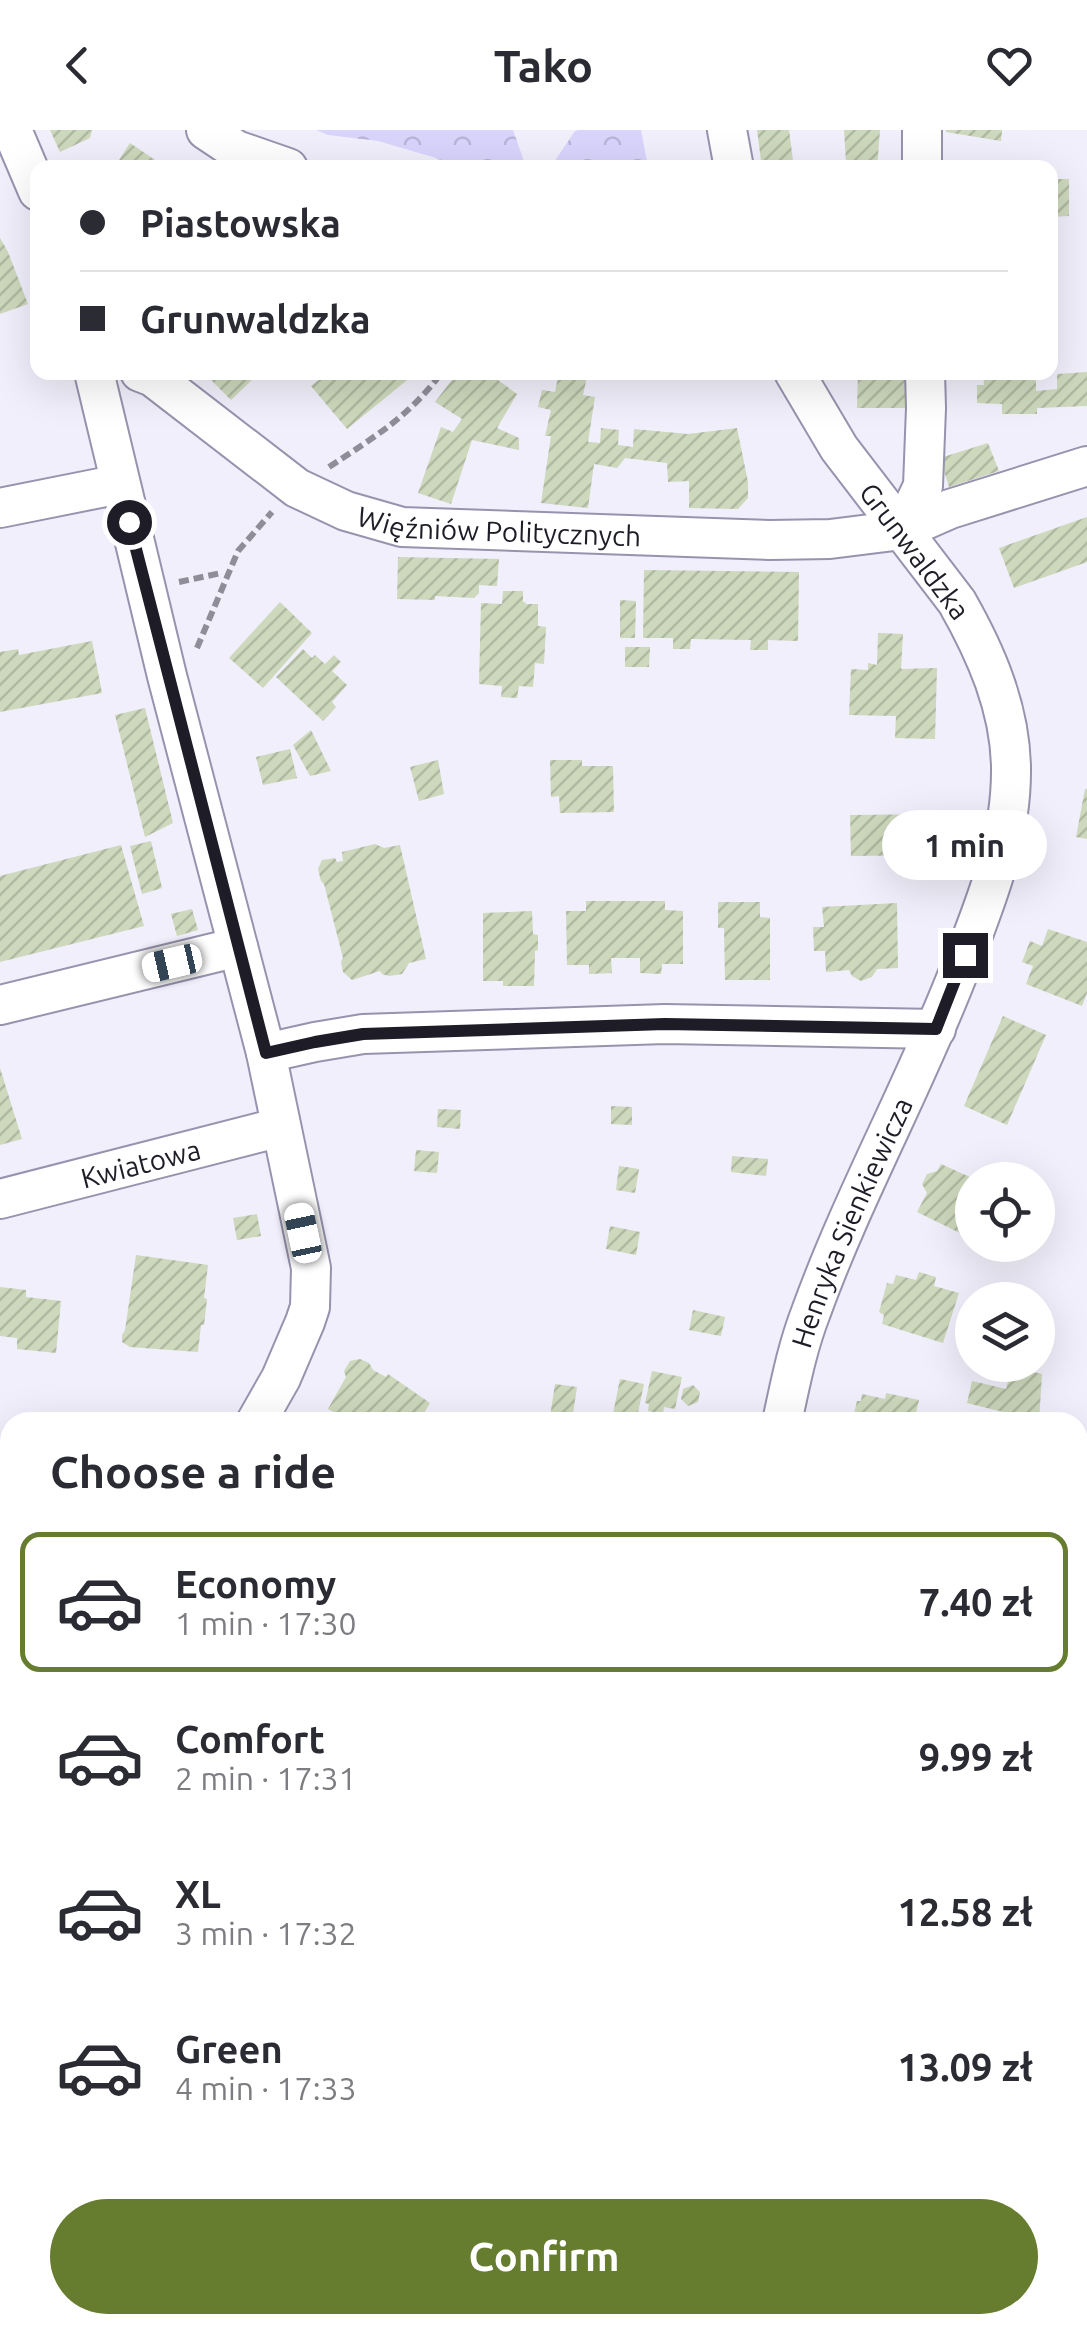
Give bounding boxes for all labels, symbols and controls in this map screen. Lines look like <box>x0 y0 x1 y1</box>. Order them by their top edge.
icon: back <box>50 38 105 93</box>
icon: heart <box>982 38 1037 93</box>
text: Tako <box>494 40 593 91</box>
text: Piastowska <box>140 202 341 244</box>
text: Grunwaldzka <box>140 298 371 340</box>
street label: Grunwaldzka <box>854 477 976 625</box>
route start <box>107 500 152 545</box>
street label: Więźniów Politycznych <box>354 500 642 551</box>
callout: 1 min <box>882 810 1048 880</box>
text: 1 min <box>924 827 1005 863</box>
route end <box>943 933 988 978</box>
car <box>139 942 205 984</box>
street label: Henryka Sienkiewicza <box>785 1092 918 1351</box>
street label: Kwiatowa <box>77 1133 204 1193</box>
map controls <box>955 1162 1055 1382</box>
button: locate <box>955 1162 1055 1262</box>
car <box>282 1201 324 1265</box>
button: layers <box>955 1282 1055 1382</box>
text: Choose a ride <box>50 1446 336 1497</box>
icon: car <box>55 1557 145 1647</box>
text: Economy <box>175 1563 336 1605</box>
text: 7.40 zł <box>919 1581 1033 1623</box>
text: 1 min · 17:30 <box>175 1605 357 1641</box>
icon: car <box>55 1712 145 1802</box>
text: Comfort <box>175 1718 325 1760</box>
text: 9.99 zł <box>919 1736 1033 1778</box>
text: 2 min · 17:31 <box>175 1760 357 1796</box>
icon: car <box>55 1867 145 1957</box>
text: XL <box>175 1873 221 1915</box>
text: 12.58 zł <box>897 1891 1033 1933</box>
text: 3 min · 17:32 <box>175 1915 357 1951</box>
icon: car <box>55 2022 145 2112</box>
text: Green <box>175 2028 283 2070</box>
text: 13.09 zł <box>897 2046 1033 2088</box>
text: 4 min · 17:33 <box>175 2070 357 2106</box>
button: Confirm <box>50 2199 1038 2314</box>

